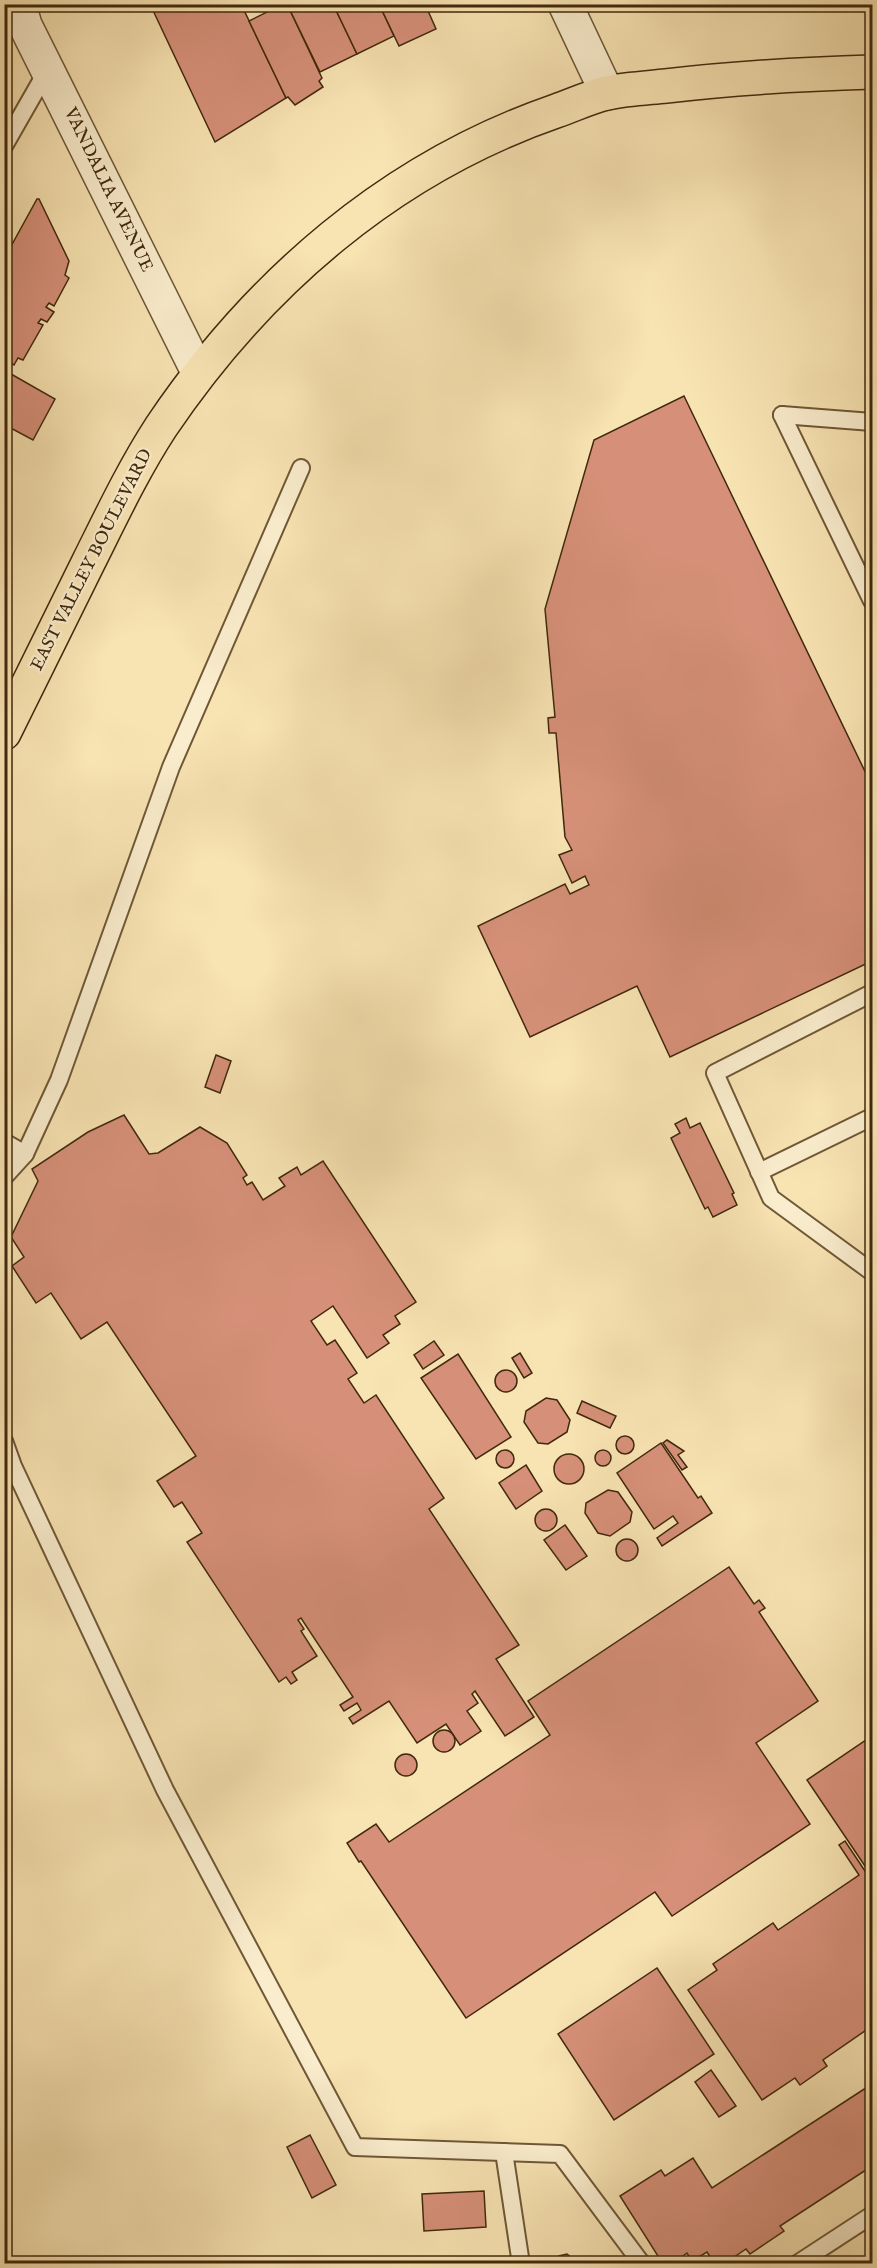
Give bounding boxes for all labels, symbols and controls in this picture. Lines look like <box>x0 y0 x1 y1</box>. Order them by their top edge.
street label: VANDALIA AVENUE <box>58 103 158 276</box>
street label: EAST VALLEY BOULEVARD <box>26 445 158 675</box>

